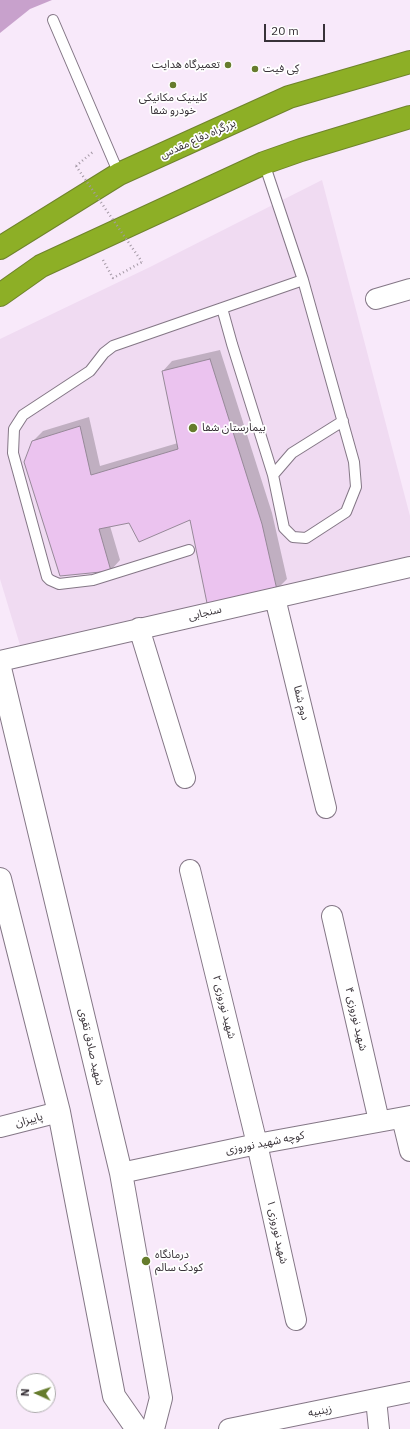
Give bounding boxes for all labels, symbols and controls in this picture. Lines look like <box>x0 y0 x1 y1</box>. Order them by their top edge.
scale bar <box>266 16 327 42</box>
text: 20 m <box>271 23 299 38</box>
place label: تعمیرگاه هدایت <box>152 58 220 72</box>
marker: تعمیرگاه هدایت <box>223 60 233 70</box>
place label: کِی فیت <box>263 62 299 76</box>
marker: کِی فیت <box>250 64 260 74</box>
marker: کلینیک مکانیکی خودرو شفا <box>168 80 178 90</box>
place label: کلینیک مکانیکی خودرو شفا <box>139 91 207 117</box>
street label: بزرگراه دفاع مقدس <box>158 116 238 162</box>
place label: بیمارستان شفا <box>202 421 266 435</box>
marker: بیمارستان شفا <box>187 422 199 434</box>
street label: سنجابی <box>187 603 223 623</box>
street label: دوم شفا <box>290 684 312 722</box>
street label: شهید نوروزی ۲ <box>210 974 238 1040</box>
street label: شهید نوروزی ۴ <box>342 986 370 1052</box>
street label: شهید صادق تقوی <box>76 1007 106 1087</box>
street label: پاییزان <box>14 1110 44 1130</box>
street label: کوچه شهید نوروزی <box>224 1129 306 1157</box>
street label: شهید نوروزی ۱ <box>264 1199 290 1265</box>
place label: درمانگاه کودک سالم <box>155 1248 203 1274</box>
marker: درمانگاه کودک سالم <box>140 1255 152 1267</box>
north arrow <box>16 1373 56 1413</box>
text: N <box>18 1388 32 1397</box>
street label: زینبیه <box>307 1402 333 1420</box>

